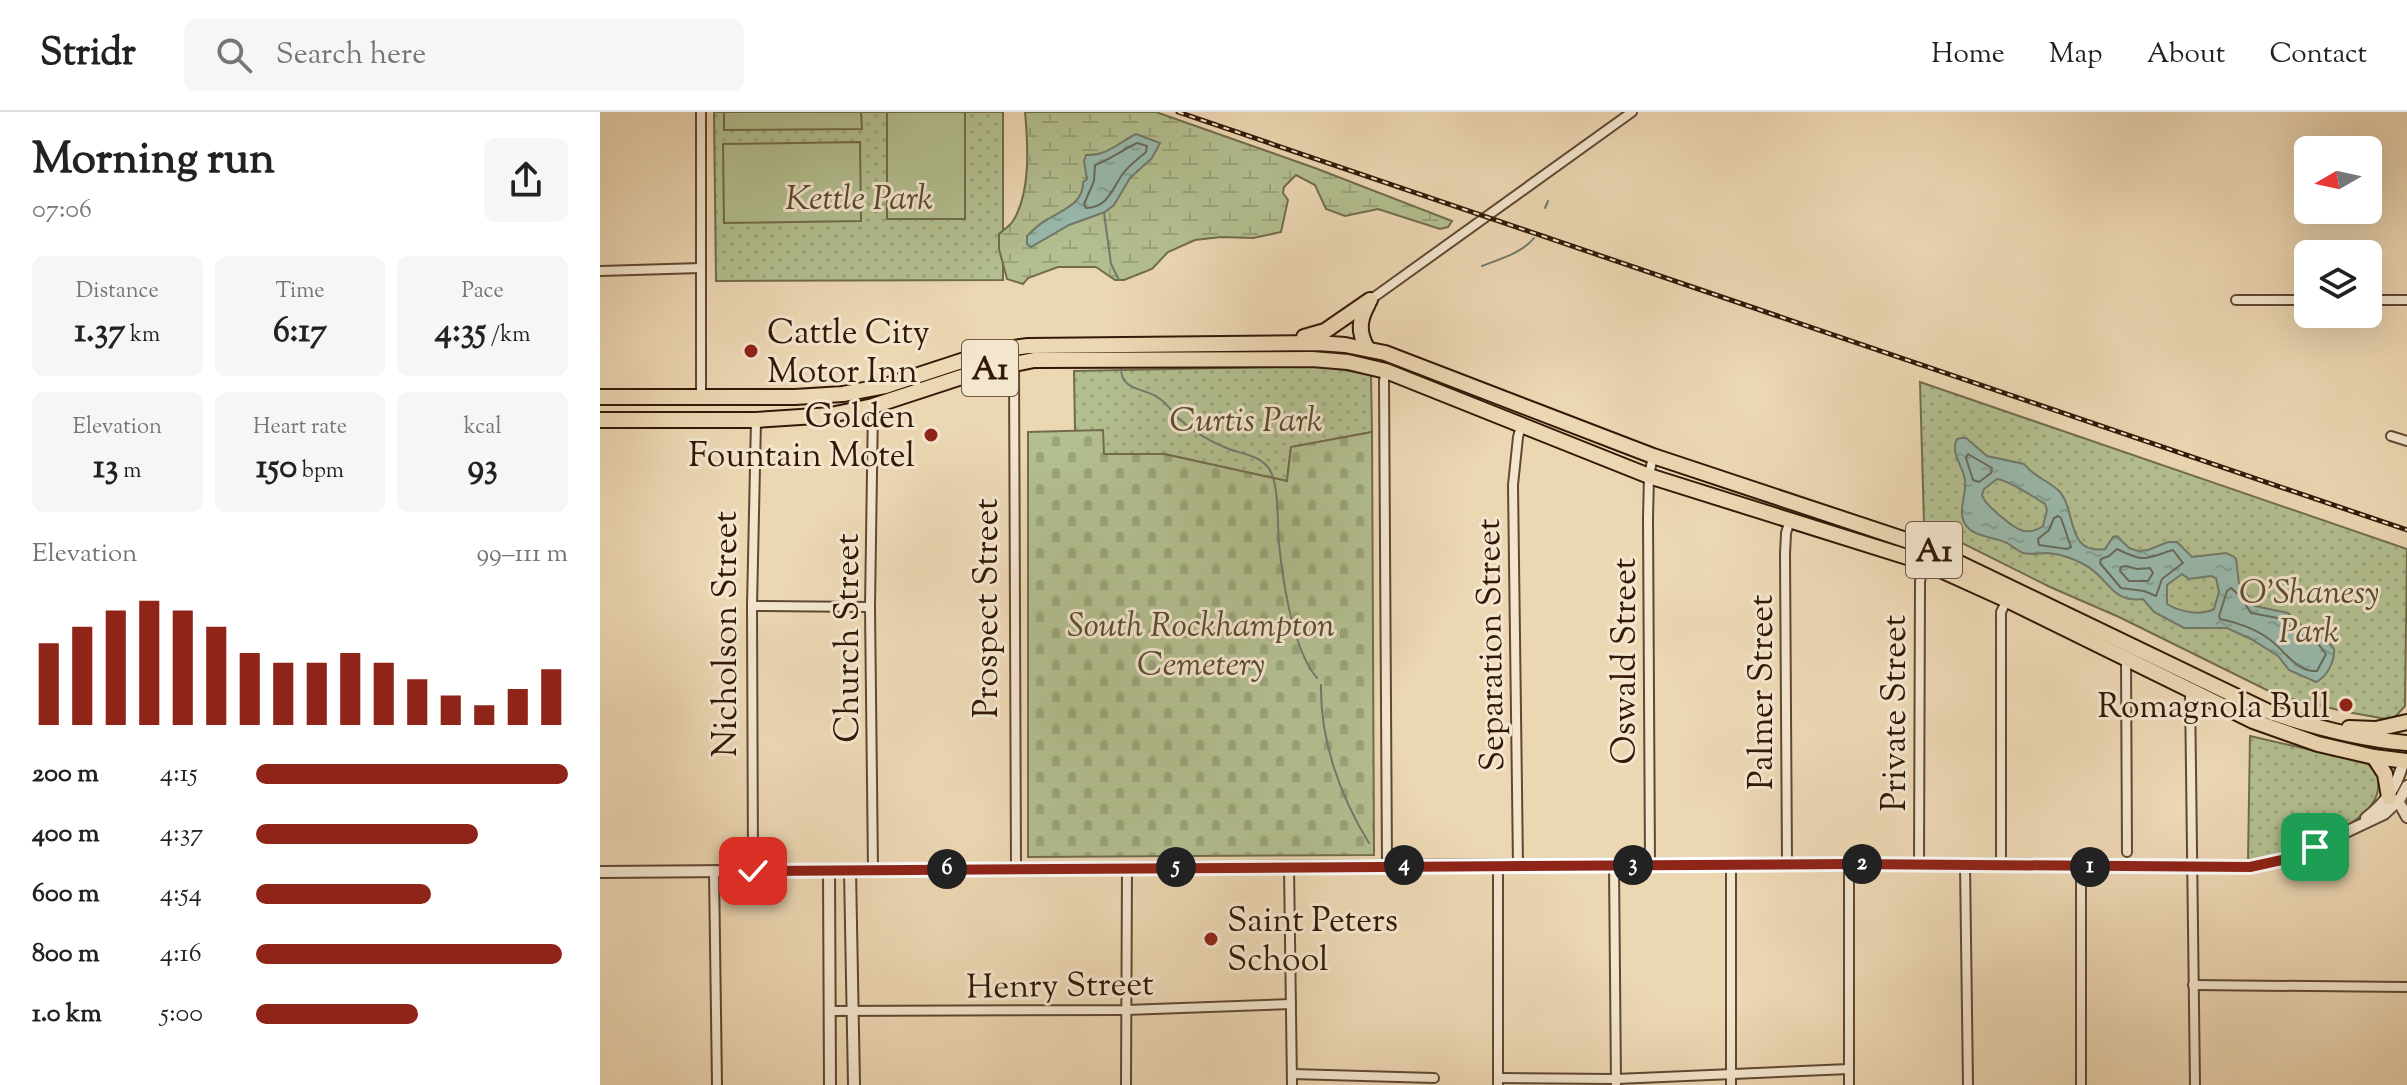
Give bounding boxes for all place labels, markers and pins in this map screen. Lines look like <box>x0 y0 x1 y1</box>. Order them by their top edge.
place label: Cattle City Motor Inn <box>767 310 930 398</box>
marker: Cattle City Motor Inn <box>742 342 760 360</box>
place label: Golden Fountain Motel <box>688 394 915 482</box>
marker: Golden Fountain Motel <box>922 426 940 444</box>
place label: Romagnola Bull <box>2098 684 2330 733</box>
marker: Romagnola Bull <box>2337 696 2355 714</box>
pin <box>2281 813 2349 881</box>
pin <box>719 837 787 905</box>
pin: 2 <box>1842 844 1882 884</box>
pin: 4 <box>1384 845 1424 885</box>
pin: 3 <box>1613 845 1653 885</box>
pin: 5 <box>1156 847 1196 887</box>
pin: 1 <box>2070 847 2110 887</box>
pin: 6 <box>927 849 967 889</box>
place label: Saint Peters School <box>1227 898 1398 986</box>
marker: Saint Peters School <box>1202 930 1220 948</box>

